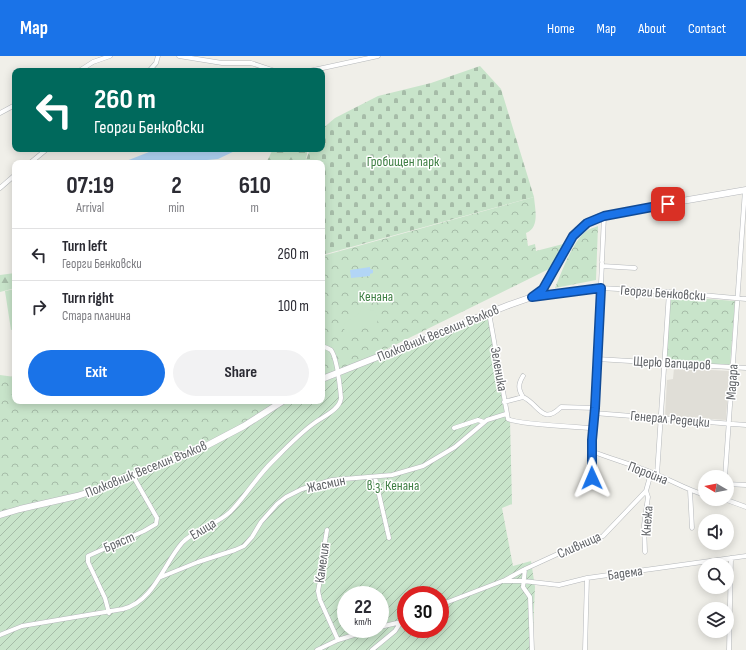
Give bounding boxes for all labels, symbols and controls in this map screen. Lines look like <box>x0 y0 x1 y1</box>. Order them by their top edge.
text: Map <box>20 17 48 40</box>
text: Home <box>547 20 575 37</box>
text: Map <box>597 20 616 37</box>
text: About <box>638 20 666 37</box>
text: Contact <box>688 20 726 37</box>
text: 260 m <box>94 83 156 116</box>
icon: left <box>28 84 80 136</box>
text: Георги Бенковски <box>94 117 204 138</box>
park label: Гробищен парк <box>367 153 440 170</box>
text: 07:19 <box>66 171 114 200</box>
text: 2 <box>171 171 182 200</box>
text: 610 <box>239 171 271 200</box>
pin <box>651 187 685 221</box>
icon: arrive <box>657 193 679 215</box>
text: Arrival <box>76 200 104 216</box>
text: min <box>168 200 185 216</box>
text: m <box>251 200 259 216</box>
text: Turn left <box>62 237 107 256</box>
icon: left <box>28 244 50 266</box>
text: 260 m <box>278 245 309 264</box>
text: Георги Бенковски <box>62 256 142 272</box>
street label: Георги Бенковски <box>620 282 707 304</box>
park label: Кенана <box>359 288 393 305</box>
text: Turn right <box>62 289 114 308</box>
icon: right <box>28 296 50 318</box>
text: 100 m <box>278 297 309 316</box>
street label: Полковник Веселин Вълков <box>375 301 501 365</box>
text: Стара планина <box>62 308 131 324</box>
street label: Зеленика <box>487 346 511 392</box>
button: Exit <box>28 350 165 396</box>
button: Share <box>173 350 309 396</box>
street label: Щерю Вапцаров <box>633 352 711 374</box>
street label: Мадара <box>722 363 742 401</box>
street label: Генерал Редецки <box>630 407 711 431</box>
street label: Полковник Веселин Вълков <box>83 437 209 501</box>
position arrow <box>571 457 613 499</box>
street label: Поройна <box>626 458 670 488</box>
north arrow <box>698 470 734 506</box>
map controls <box>698 470 734 638</box>
street label: Жасмин <box>305 472 347 496</box>
park label: в.з. Кенана <box>367 477 419 494</box>
street label: Кнежа <box>637 505 657 537</box>
button: sound <box>698 514 734 550</box>
street label: Елица <box>187 515 219 543</box>
street label: Бряст <box>101 528 137 556</box>
street label: Сливница <box>554 528 604 562</box>
street label: Камелия <box>311 542 333 584</box>
button: search <box>698 558 734 594</box>
street label: Бадема <box>606 562 644 584</box>
speed limit sign: 30 <box>397 586 449 638</box>
text: 22 <box>354 595 372 619</box>
button: layers <box>698 602 734 638</box>
text: km/h <box>354 616 372 628</box>

